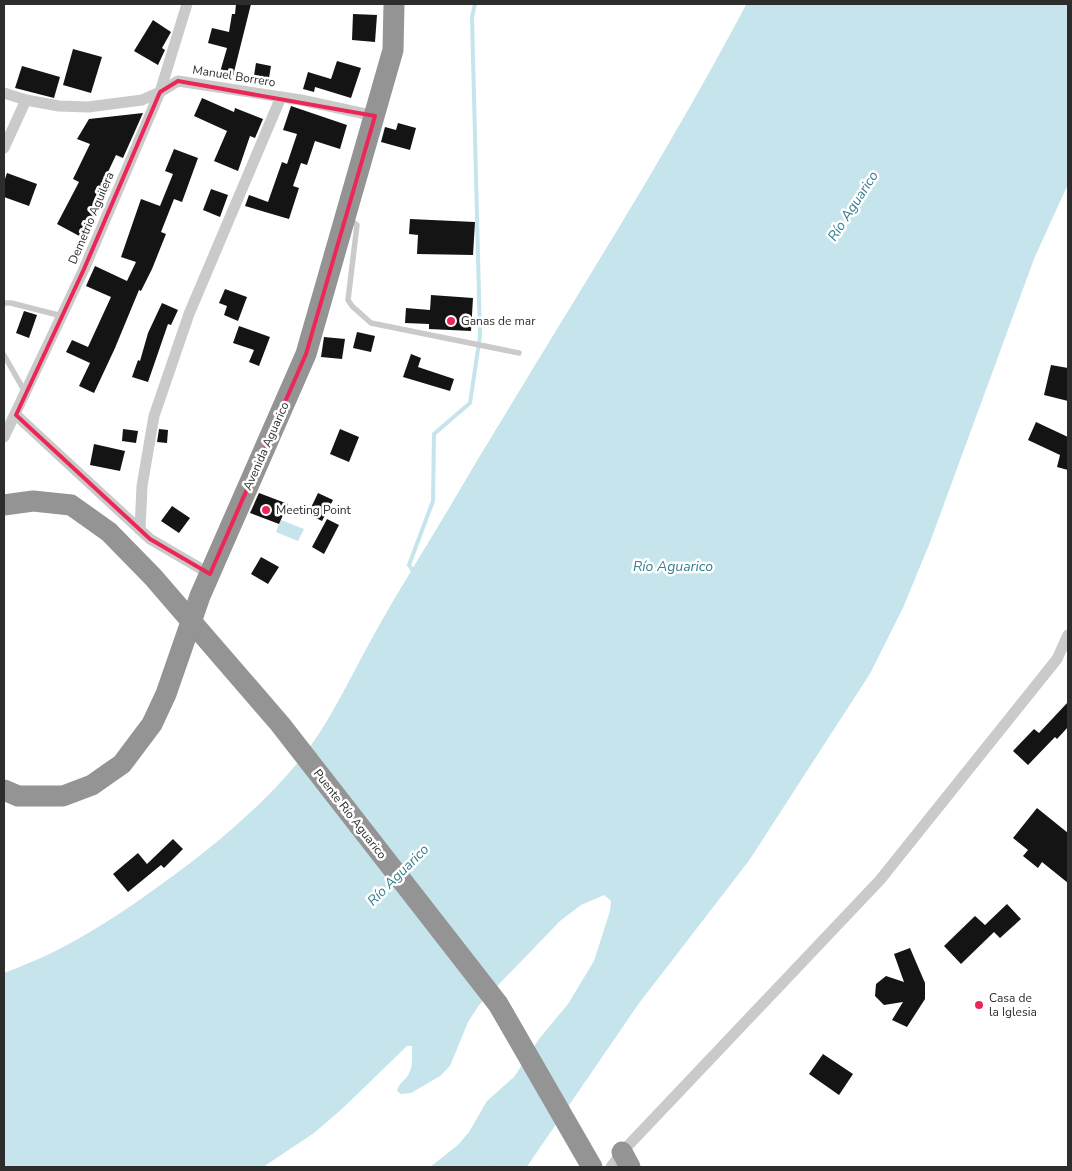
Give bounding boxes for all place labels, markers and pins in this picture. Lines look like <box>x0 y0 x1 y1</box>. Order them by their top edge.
place label: Ganas de mar <box>461 313 536 329</box>
marker: Ganas de mar <box>445 315 457 327</box>
place label: Meeting Point <box>276 502 352 518</box>
marker: Meeting Point <box>260 504 272 516</box>
place label: Casa de la Iglesia <box>989 990 1037 1020</box>
marker: Casa de la Iglesia <box>973 999 985 1011</box>

